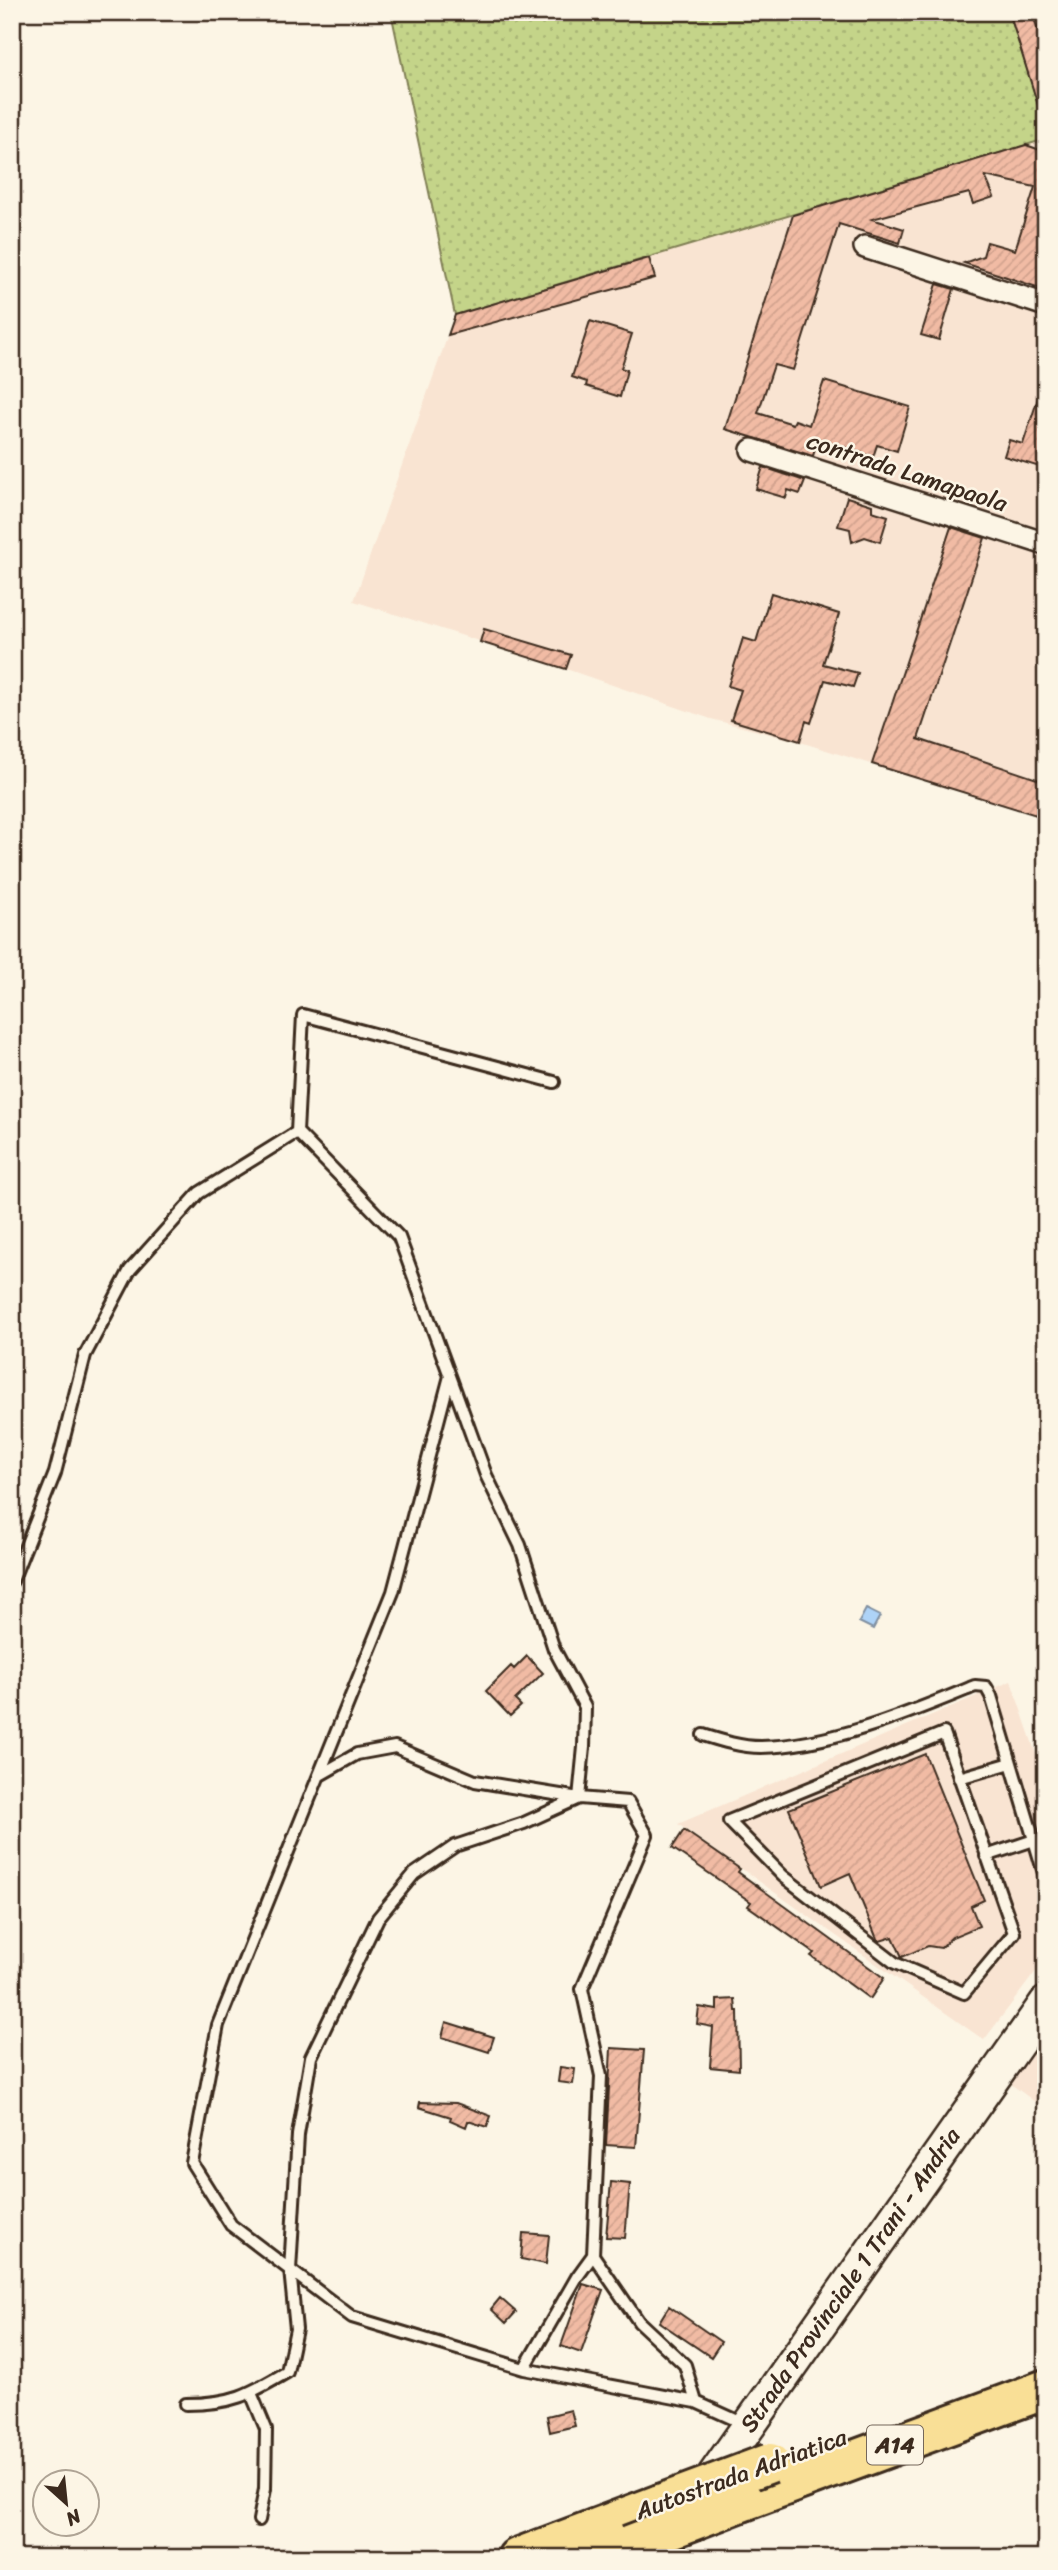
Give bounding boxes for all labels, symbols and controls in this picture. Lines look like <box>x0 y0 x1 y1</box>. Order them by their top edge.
street label: contrada Lamapaola <box>801 420 1014 525</box>
street label: Strada Provinciale 1 Trani - Andria <box>728 2118 972 2442</box>
street label: Autostrada Adriatica <box>628 2416 854 2532</box>
road number: A14 <box>867 2426 923 2464</box>
north arrow <box>32 2468 102 2538</box>
text: N <box>59 2500 88 2536</box>

